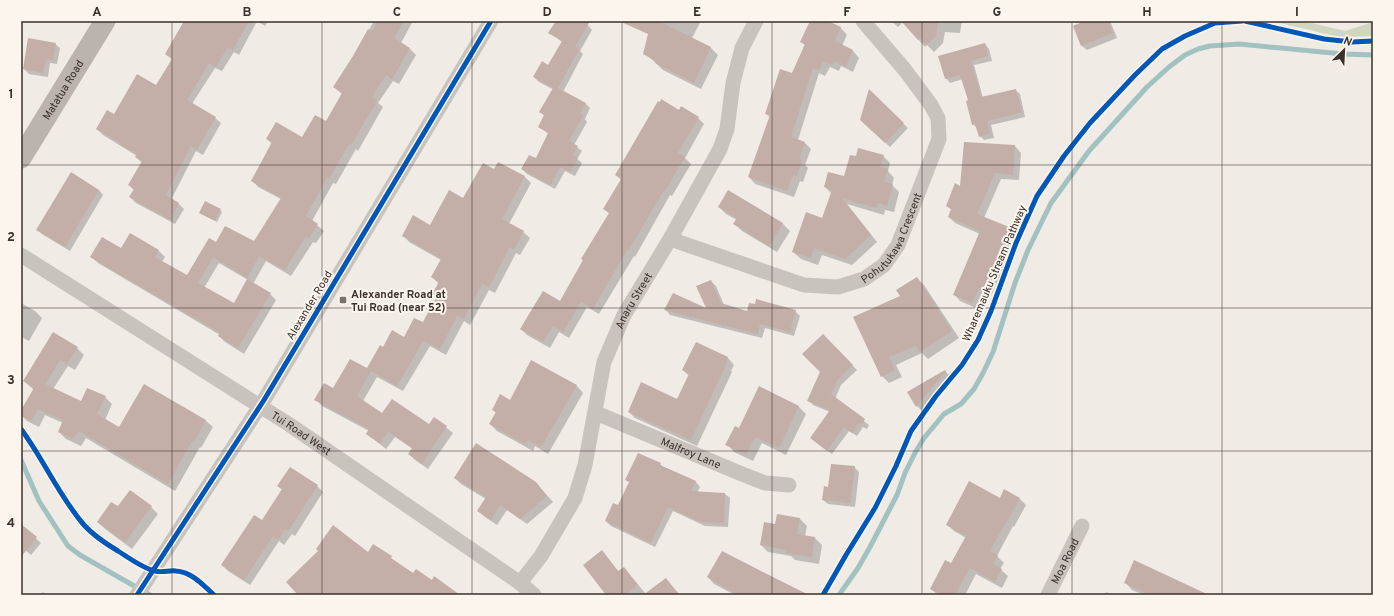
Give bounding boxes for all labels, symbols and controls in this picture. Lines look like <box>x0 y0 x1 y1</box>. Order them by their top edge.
text: A <box>92 5 102 21</box>
text: B <box>243 5 252 21</box>
text: C <box>393 5 401 21</box>
text: D <box>542 5 552 21</box>
text: E <box>693 5 701 21</box>
text: F <box>843 5 851 21</box>
text: G <box>993 5 1002 21</box>
text: H <box>1142 5 1152 21</box>
text: I <box>1295 5 1299 21</box>
north arrow <box>1324 30 1364 70</box>
text: N <box>1341 34 1354 50</box>
street label: Matatua Road <box>40 58 87 123</box>
text: 1 <box>8 87 14 103</box>
street label: Pohutukawa Crescent <box>859 191 926 287</box>
street label: Wharemauku Stream Pathway <box>960 203 1030 344</box>
text: 2 <box>7 230 15 246</box>
street label: Alexander Road <box>284 268 336 343</box>
street label: Anaru Street <box>613 270 656 331</box>
place label: Alexander Road at Tui Road (near 52) <box>351 288 446 315</box>
marker: Alexander Road at Tui Road (near 52) <box>338 295 348 305</box>
text: 3 <box>7 373 15 389</box>
street label: Tui Road West <box>268 409 333 459</box>
street label: Malfroy Lane <box>659 435 723 472</box>
text: 4 <box>7 516 15 532</box>
street label: Moa Road <box>1049 536 1083 586</box>

